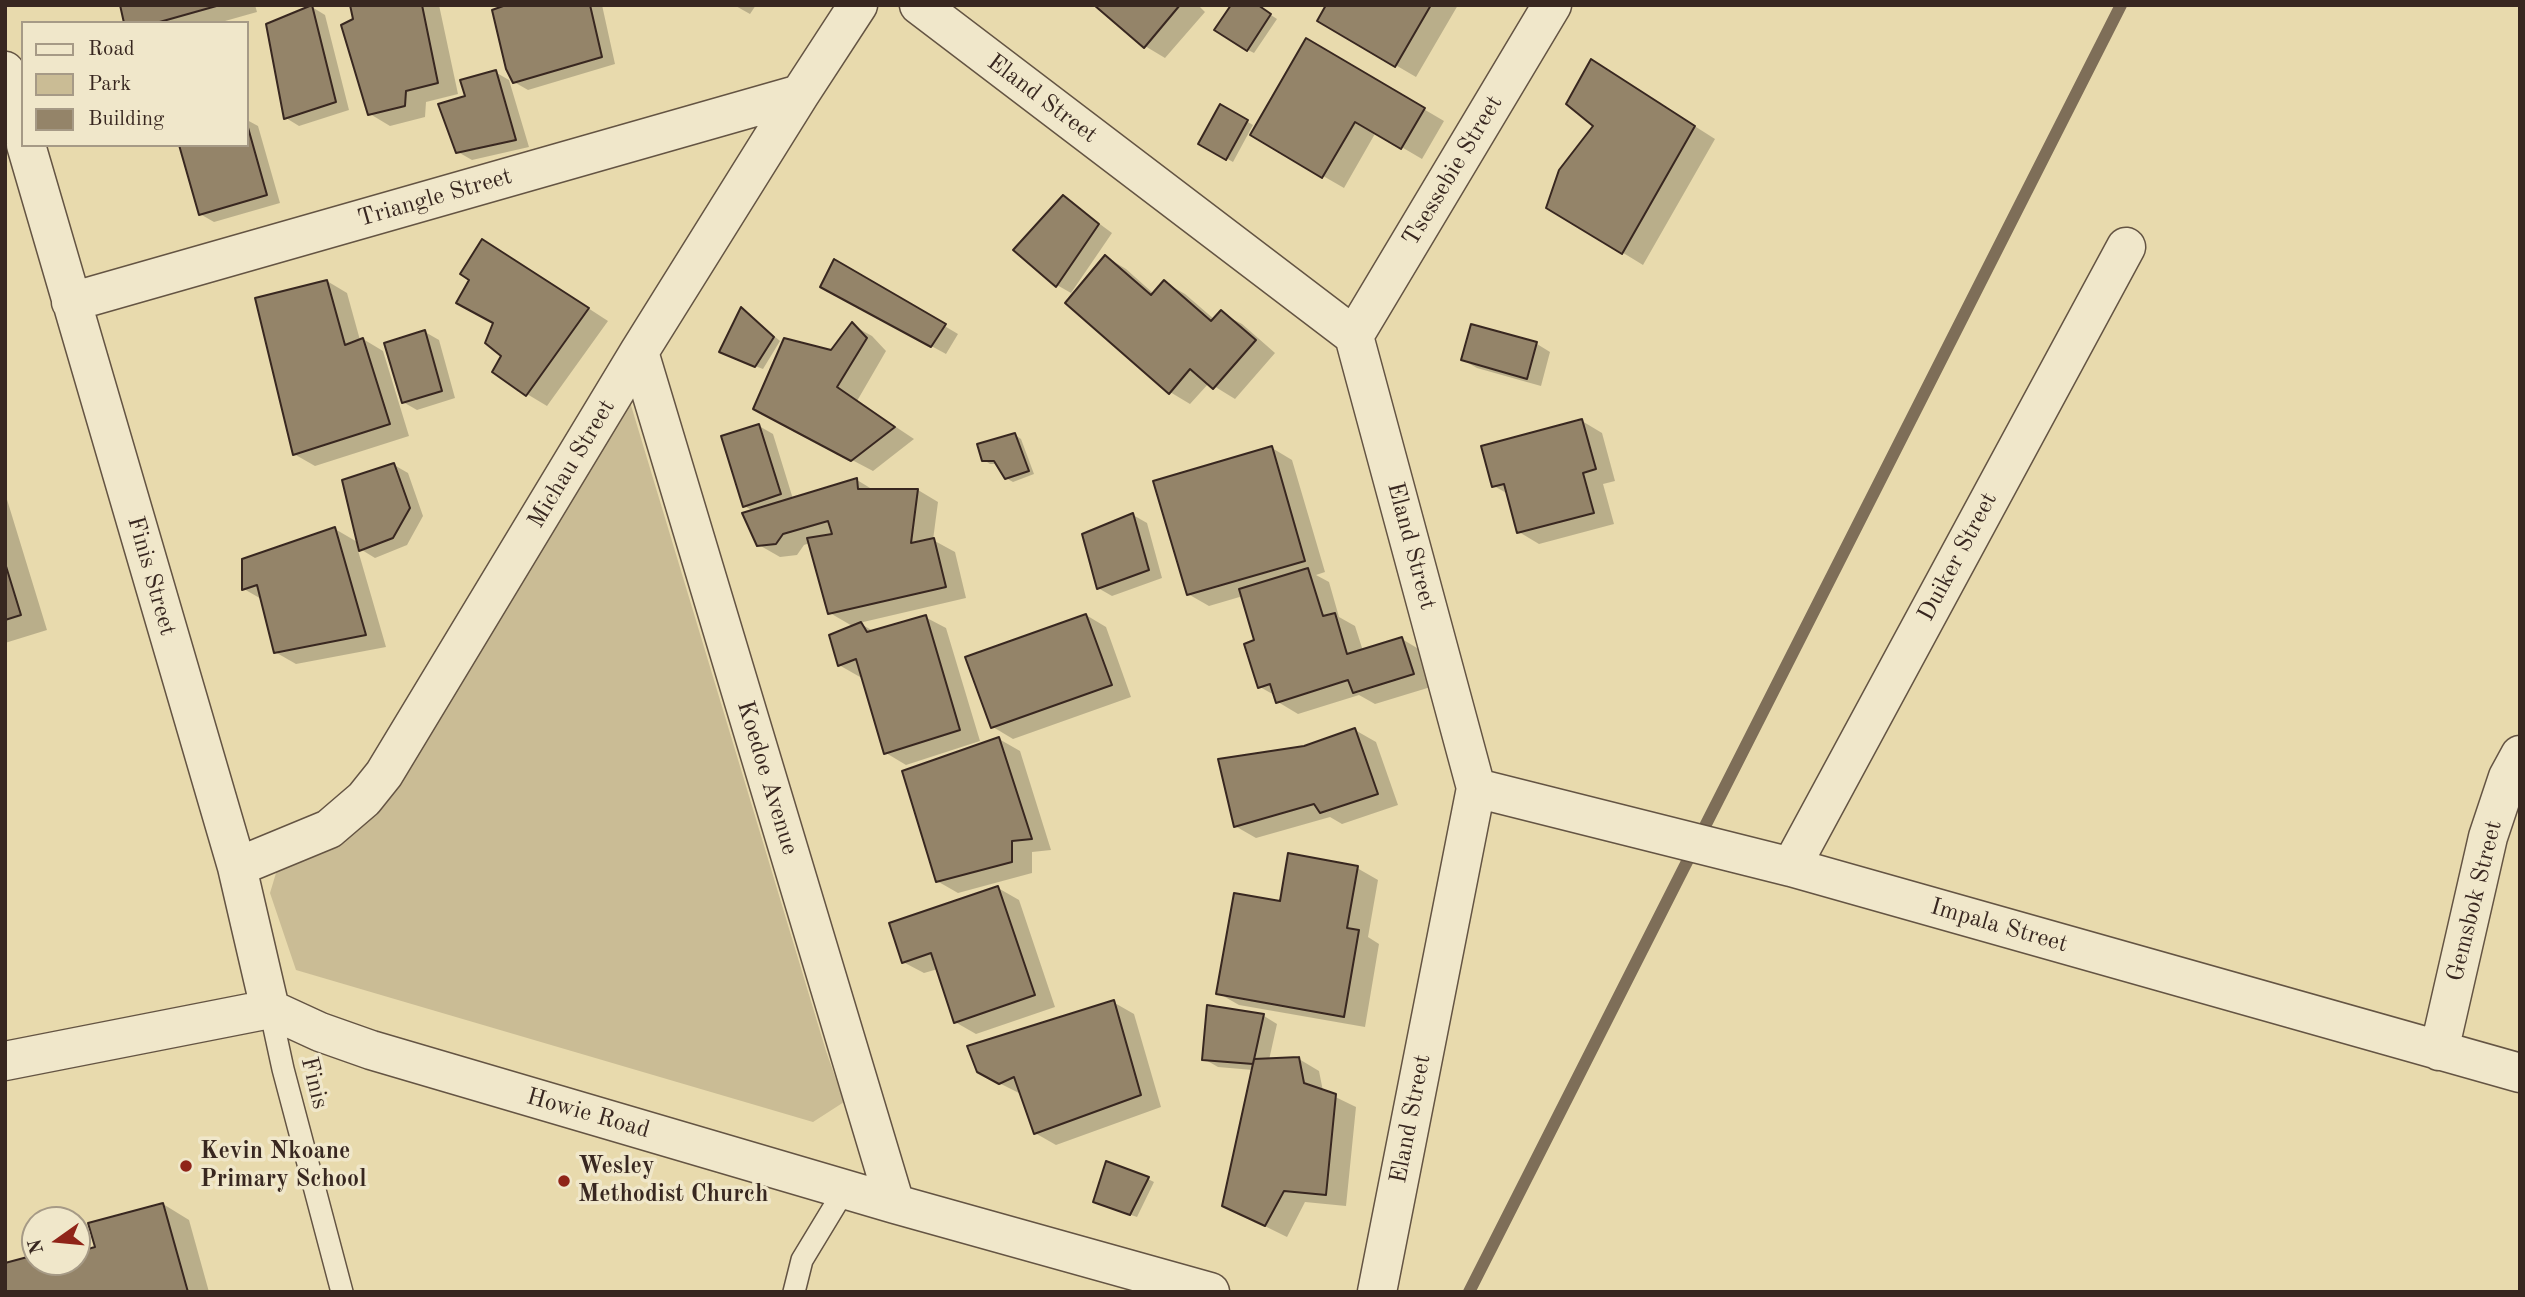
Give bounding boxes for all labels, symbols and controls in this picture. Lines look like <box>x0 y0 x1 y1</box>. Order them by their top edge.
legend <box>21 21 248 147</box>
text: Road <box>88 39 135 60</box>
street label: Eland Street <box>981 48 1103 150</box>
text: Park <box>88 74 131 95</box>
street label: Tsessebie Street <box>1397 90 1509 252</box>
text: Building <box>88 109 164 130</box>
street label: Triangle Street <box>355 162 515 234</box>
street label: Michau Street <box>522 394 622 534</box>
street label: Eland Street <box>1380 479 1442 613</box>
street label: Duiker Street <box>1912 488 2004 626</box>
street label: Finis Street <box>120 513 182 639</box>
street label: Koedoe Avenue <box>730 698 804 858</box>
street label: Gemsbok Street <box>2441 818 2509 984</box>
street label: Impala Street <box>1927 893 2071 959</box>
street label: Eland Street <box>1384 1052 1438 1186</box>
street label: Finis <box>294 1054 334 1112</box>
street label: Howie Road <box>523 1083 653 1145</box>
place label: Kevin Nkoane Primary School <box>200 1138 367 1194</box>
place label: Wesley Methodist Church <box>578 1153 768 1209</box>
marker: Kevin Nkoane Primary School <box>178 1158 194 1174</box>
marker: Wesley Methodist Church <box>556 1173 572 1189</box>
north arrow <box>21 1206 91 1276</box>
text: N <box>26 1237 48 1256</box>

